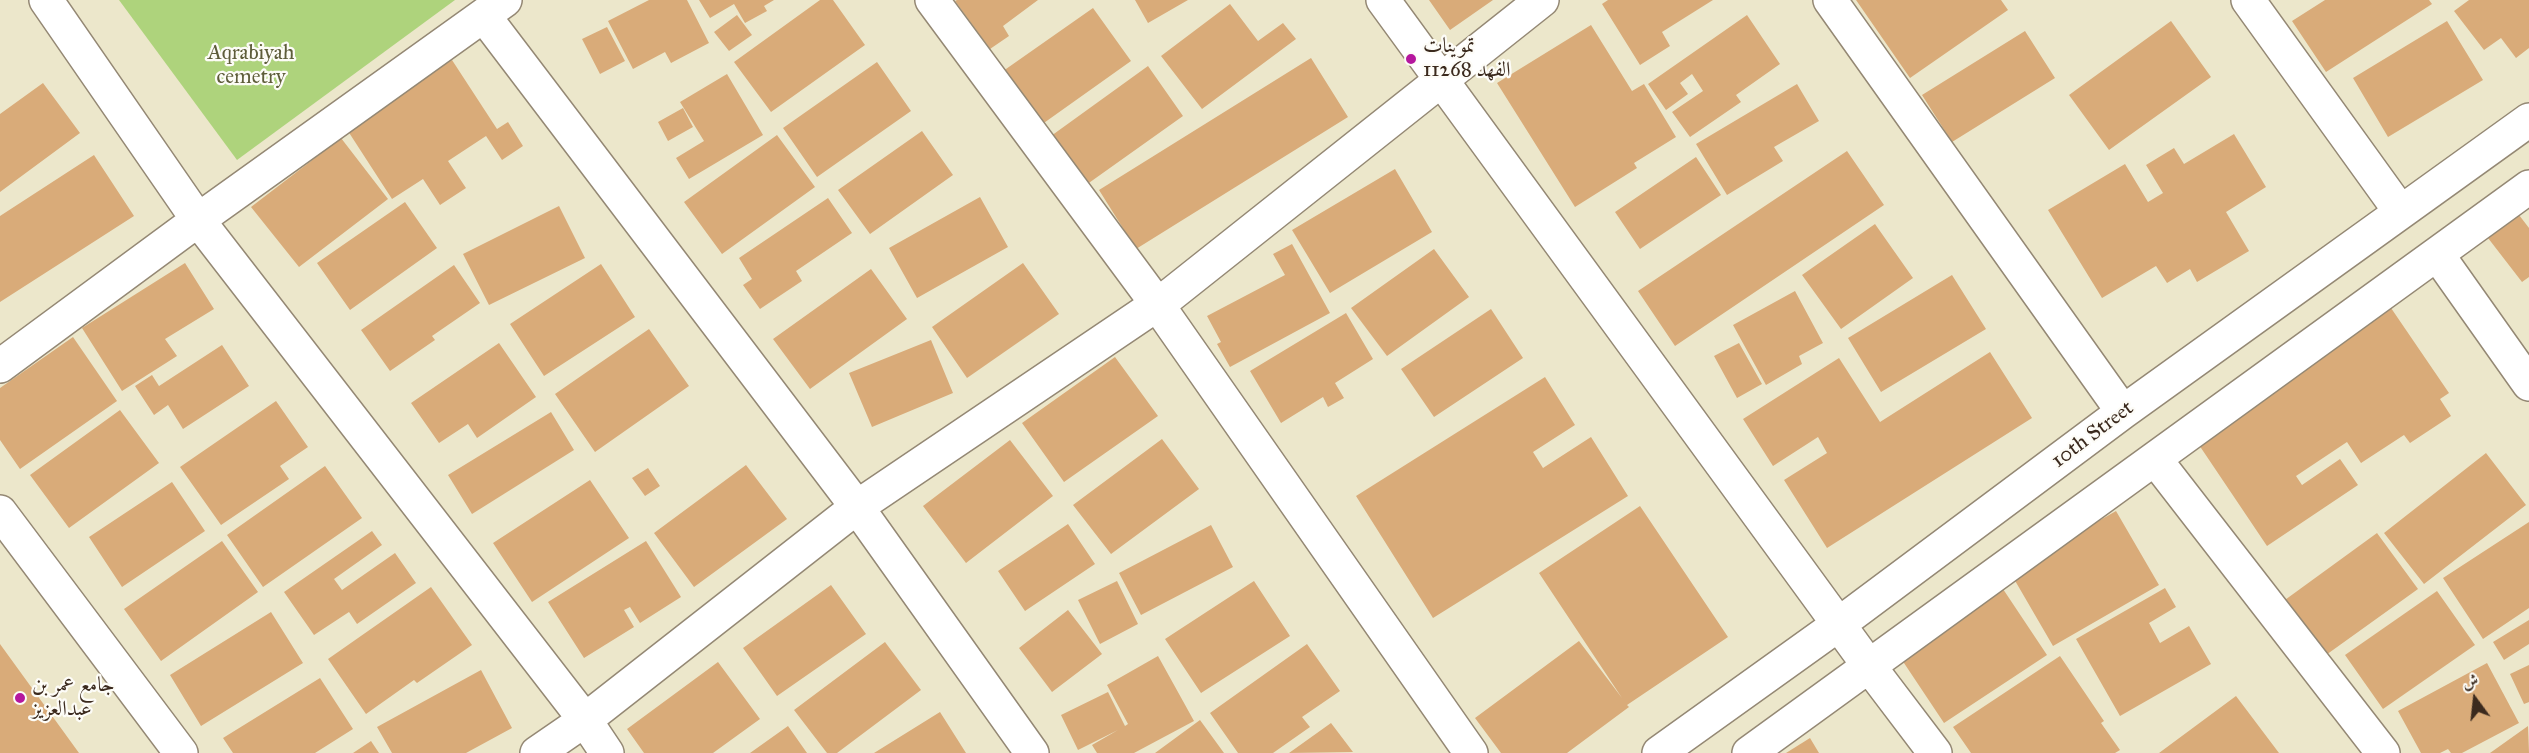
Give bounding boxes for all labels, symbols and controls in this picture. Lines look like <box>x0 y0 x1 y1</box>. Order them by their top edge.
place label: تموينات الفهد 11268 <box>1423 34 1511 84</box>
park label: Aqrabiyah cemetry <box>208 41 294 91</box>
marker: تموينات الفهد 11268 <box>1404 52 1418 66</box>
street label: 10th Street <box>2047 396 2139 474</box>
north arrow <box>2445 669 2505 729</box>
text: ش <box>2460 670 2480 692</box>
place label: جامع عمر بن عبدالعزيز <box>32 673 115 723</box>
marker: جامع عمر بن عبدالعزيز <box>13 691 27 705</box>

